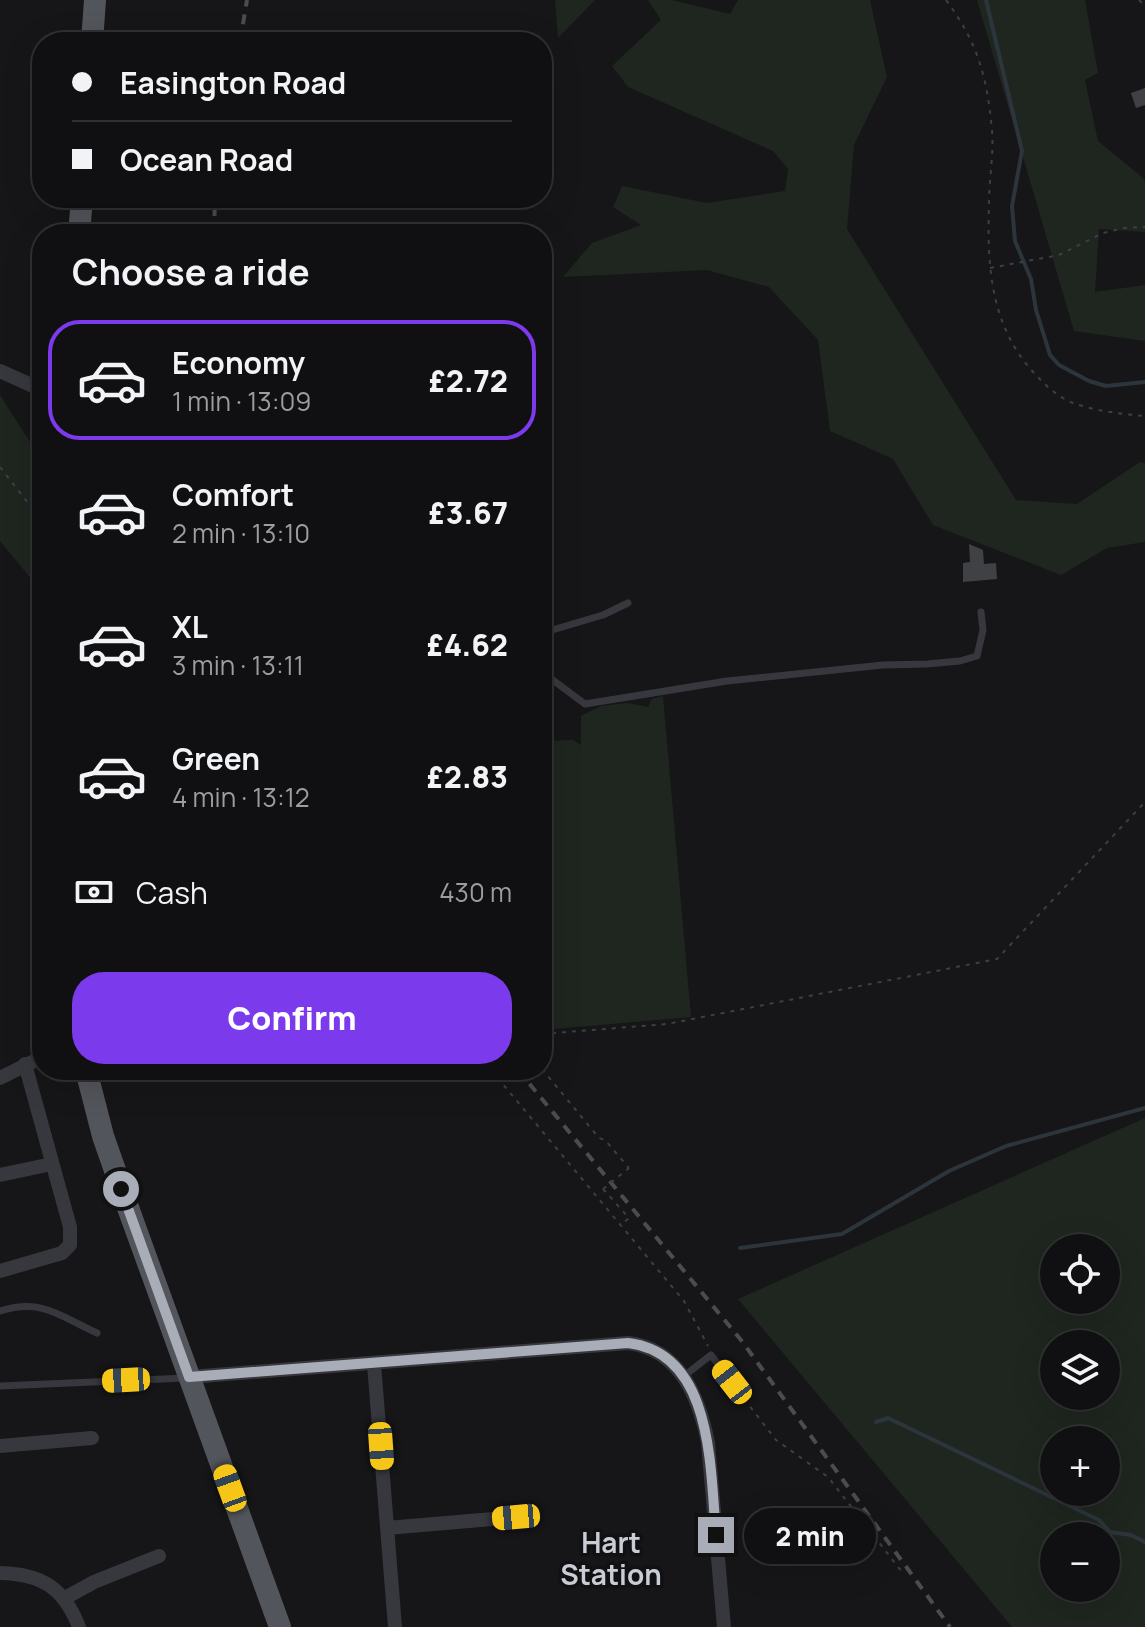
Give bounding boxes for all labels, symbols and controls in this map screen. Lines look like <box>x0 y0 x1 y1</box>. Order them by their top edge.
text: Easington Road <box>120 62 346 103</box>
text: Ocean Road <box>120 139 293 180</box>
text: Choose a ride <box>72 247 310 296</box>
text: Economy <box>172 342 305 383</box>
icon: car <box>76 344 148 416</box>
text: £2.72 <box>429 360 508 401</box>
text: 1 min · 13:09 <box>172 383 311 419</box>
text: Comfort <box>172 474 294 515</box>
icon: car <box>76 476 148 548</box>
text: £3.67 <box>429 492 508 533</box>
text: 2 min · 13:10 <box>172 515 310 551</box>
text: XL <box>172 606 208 647</box>
icon: car <box>76 608 148 680</box>
text: £4.62 <box>427 624 508 665</box>
text: 3 min · 13:11 <box>172 647 304 683</box>
text: Green <box>172 738 260 779</box>
icon: car <box>76 740 148 812</box>
text: £2.83 <box>427 756 508 797</box>
text: 4 min · 13:12 <box>172 779 310 815</box>
icon: cash <box>72 870 116 914</box>
text: Cash <box>136 872 208 913</box>
text: 430 m <box>439 874 512 910</box>
button: Confirm <box>72 972 512 1064</box>
route start <box>103 1171 139 1207</box>
map controls <box>1040 1234 1120 1602</box>
button: locate <box>1040 1234 1120 1314</box>
button: layers <box>1040 1330 1120 1410</box>
car <box>708 1356 756 1408</box>
car <box>101 1367 151 1393</box>
car <box>367 1421 395 1471</box>
button: + <box>1040 1426 1120 1506</box>
car <box>211 1461 249 1515</box>
car <box>491 1503 541 1531</box>
callout: 2 min <box>744 1507 876 1563</box>
route end <box>698 1517 734 1553</box>
text: 2 min <box>776 1518 844 1554</box>
button: − <box>1040 1522 1120 1602</box>
district label: Hart Station <box>560 1523 662 1593</box>

